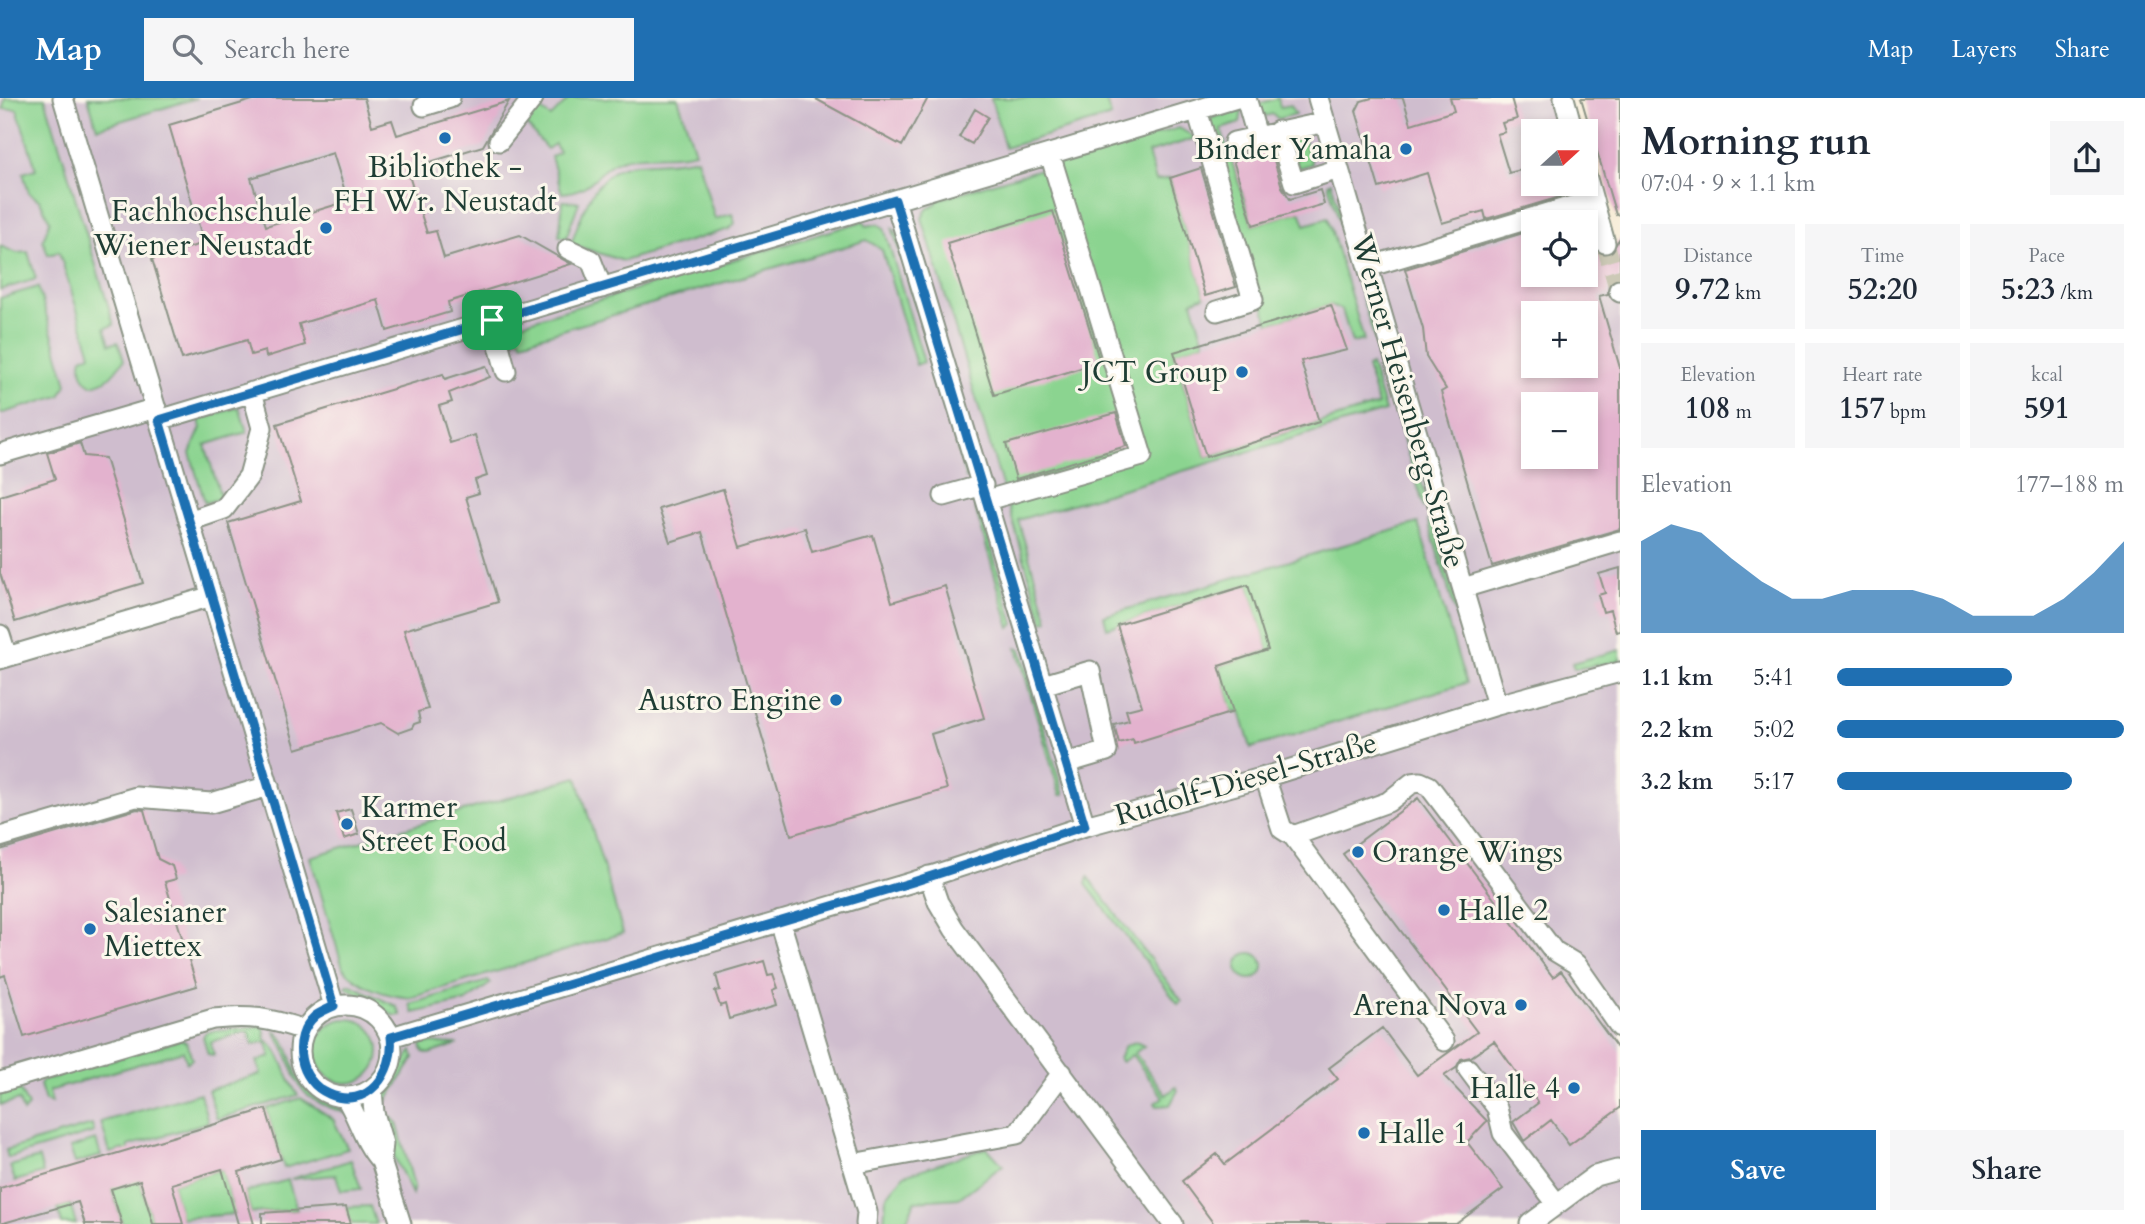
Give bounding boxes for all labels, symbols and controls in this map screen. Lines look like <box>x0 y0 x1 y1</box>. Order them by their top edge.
search box <box>144 18 634 81</box>
text: Map <box>35 27 102 72</box>
icon: search <box>168 30 206 68</box>
text: Search here <box>224 32 350 67</box>
text: Map <box>1868 33 1914 66</box>
text: Layers <box>1952 33 2017 66</box>
text: Share <box>2055 33 2110 66</box>
text: Morning run <box>1641 116 1871 168</box>
north arrow <box>1521 119 1598 196</box>
map controls <box>1521 119 1598 469</box>
button: share <box>2050 121 2124 195</box>
place label: Binder Yamaha <box>1194 129 1392 170</box>
marker: Bibliothek - FH Wr. Neustadt <box>437 130 453 146</box>
marker: Binder Yamaha <box>1398 141 1414 157</box>
place label: Bibliothek - FH Wr. Neustadt <box>333 147 557 222</box>
text: 07:04 · 9 × 1.1 km <box>1641 168 1815 199</box>
place label: Fachhochschule Wiener Neustadt <box>93 191 313 266</box>
button: locate <box>1521 210 1598 287</box>
marker: Fachhochschule Wiener Neustadt <box>318 220 334 236</box>
street label: Werner Heisenberg-Straße <box>1340 228 1475 573</box>
text: Distance <box>1683 243 1753 269</box>
text: Time <box>1861 243 1904 269</box>
text: Pace <box>2028 243 2065 269</box>
text: 9.72 <box>1675 269 1730 310</box>
text: 52:20 <box>1847 269 1918 310</box>
text: 5:23 <box>2001 269 2055 310</box>
text: km <box>1730 280 1761 306</box>
text: /km <box>2055 280 2093 306</box>
pin <box>462 290 522 350</box>
icon: arrive <box>473 301 511 339</box>
button: + <box>1521 301 1598 378</box>
place label: JCT Group <box>1078 352 1228 393</box>
text: Elevation <box>1680 362 1756 388</box>
text: Heart rate <box>1842 362 1923 388</box>
text: kcal <box>2031 362 2063 388</box>
marker: JCT Group <box>1234 364 1250 380</box>
text: 108 <box>1685 388 1731 429</box>
text: 157 <box>1839 388 1885 429</box>
text: 591 <box>2024 388 2070 429</box>
button: − <box>1521 392 1598 469</box>
text: m <box>1731 399 1752 425</box>
text: bpm <box>1885 399 1926 425</box>
text: Elevation <box>1641 469 1732 500</box>
text: 177–188 m <box>2015 469 2124 500</box>
text: 1.1 km <box>1641 662 1713 693</box>
text: 5:41 <box>1753 662 1794 693</box>
place label: Austro Engine <box>638 680 822 721</box>
marker: Austro Engine <box>828 692 844 708</box>
text: 2.2 km <box>1641 714 1713 745</box>
text: 5:02 <box>1753 714 1794 745</box>
street label: Rudolf-Diesel-Straße <box>1110 722 1382 836</box>
text: 3.2 km <box>1641 766 1713 797</box>
text: 5:17 <box>1753 766 1794 797</box>
place label: Karmer Street Food <box>361 787 507 862</box>
marker: Karmer Street Food <box>339 816 355 832</box>
place label: Orange Wings <box>1372 832 1563 873</box>
marker: Orange Wings <box>1350 844 1366 860</box>
place label: Halle 2 <box>1458 890 1548 931</box>
place label: Salesianer Miettex <box>104 892 226 967</box>
marker: Halle 2 <box>1436 902 1452 918</box>
marker: Salesianer Miettex <box>82 921 98 937</box>
place label: Arena Nova <box>1353 985 1507 1026</box>
marker: Arena Nova <box>1513 997 1529 1013</box>
place label: Halle 4 <box>1470 1068 1560 1109</box>
marker: Halle 4 <box>1566 1080 1582 1096</box>
place label: Halle 1 <box>1378 1113 1468 1154</box>
marker: Halle 1 <box>1356 1125 1372 1141</box>
button: Save <box>1641 1130 1876 1210</box>
button: Share <box>1890 1130 2124 1210</box>

